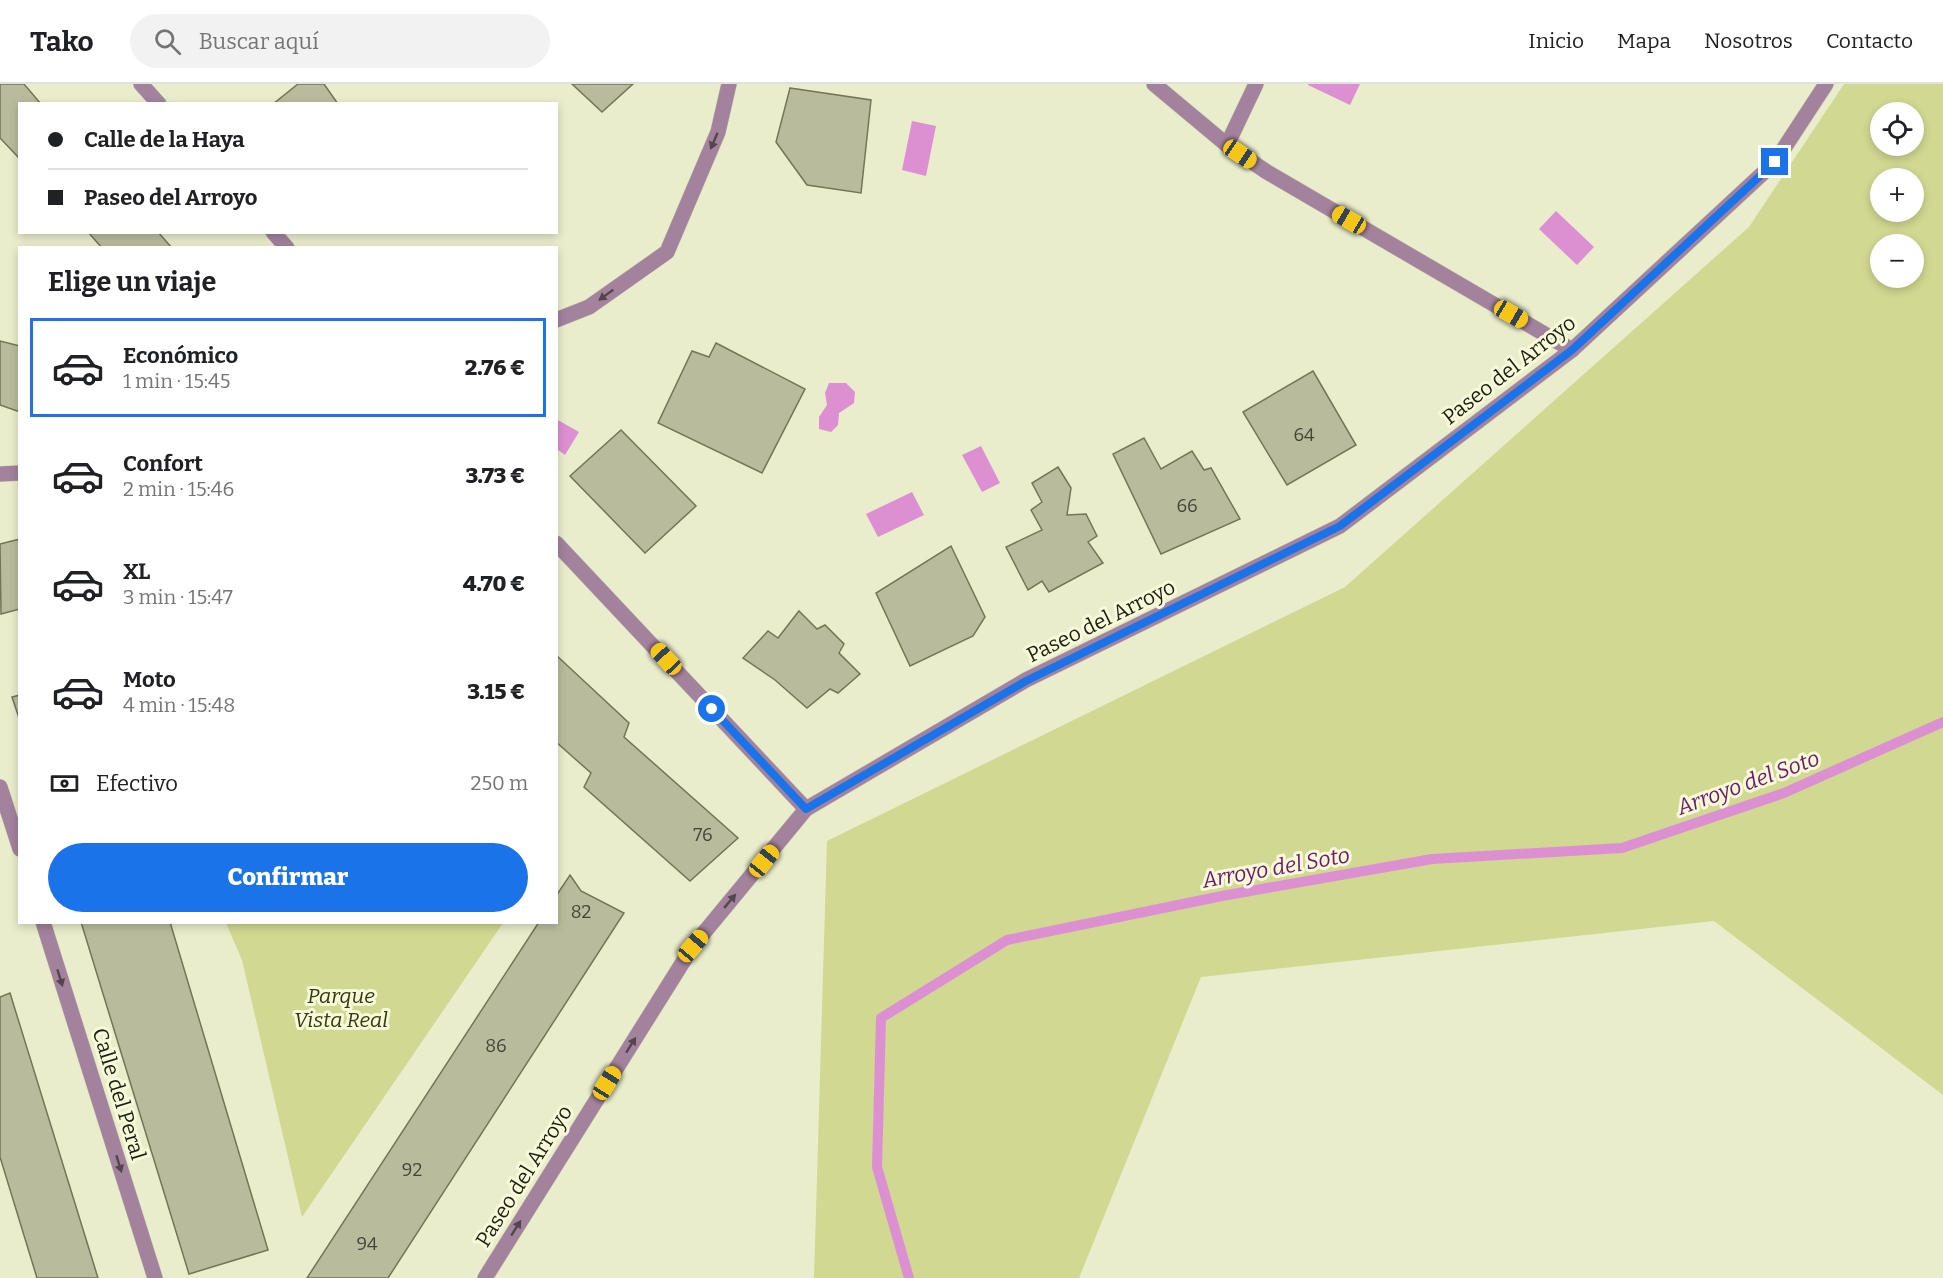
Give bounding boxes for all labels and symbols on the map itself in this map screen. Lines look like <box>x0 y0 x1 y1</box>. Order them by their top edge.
one-way arrow <box>709 132 719 150</box>
car <box>1220 136 1260 172</box>
route end <box>1761 148 1788 175</box>
car <box>1329 203 1369 237</box>
one-way arrow <box>599 289 615 301</box>
car <box>1491 297 1531 331</box>
street label: Paseo del Arroyo <box>1437 310 1581 430</box>
house number: 64 <box>1293 424 1315 446</box>
house number: 66 <box>1176 495 1198 517</box>
street label: Paseo del Arroyo <box>1022 574 1180 668</box>
car <box>647 640 685 678</box>
route start <box>698 695 725 722</box>
water label: Arroyo del Soto <box>1672 744 1823 821</box>
house number: 76 <box>693 824 713 846</box>
car <box>746 841 782 881</box>
water label: Arroyo del Soto <box>1199 841 1352 894</box>
one-way arrow <box>723 894 736 909</box>
house number: 82 <box>571 901 591 923</box>
car <box>675 926 711 966</box>
one-way arrow <box>56 969 65 987</box>
park label: Parque Vista Real <box>294 983 388 1033</box>
street label: Calle del Peral <box>87 1025 151 1163</box>
house number: 86 <box>485 1035 507 1057</box>
one-way arrow <box>625 1037 636 1053</box>
car <box>590 1063 624 1103</box>
street label: Paseo del Arroyo <box>470 1100 578 1252</box>
one-way arrow <box>115 1155 124 1173</box>
house number: 92 <box>402 1159 422 1181</box>
one-way arrow <box>510 1221 522 1237</box>
house number: 94 <box>356 1233 378 1255</box>

